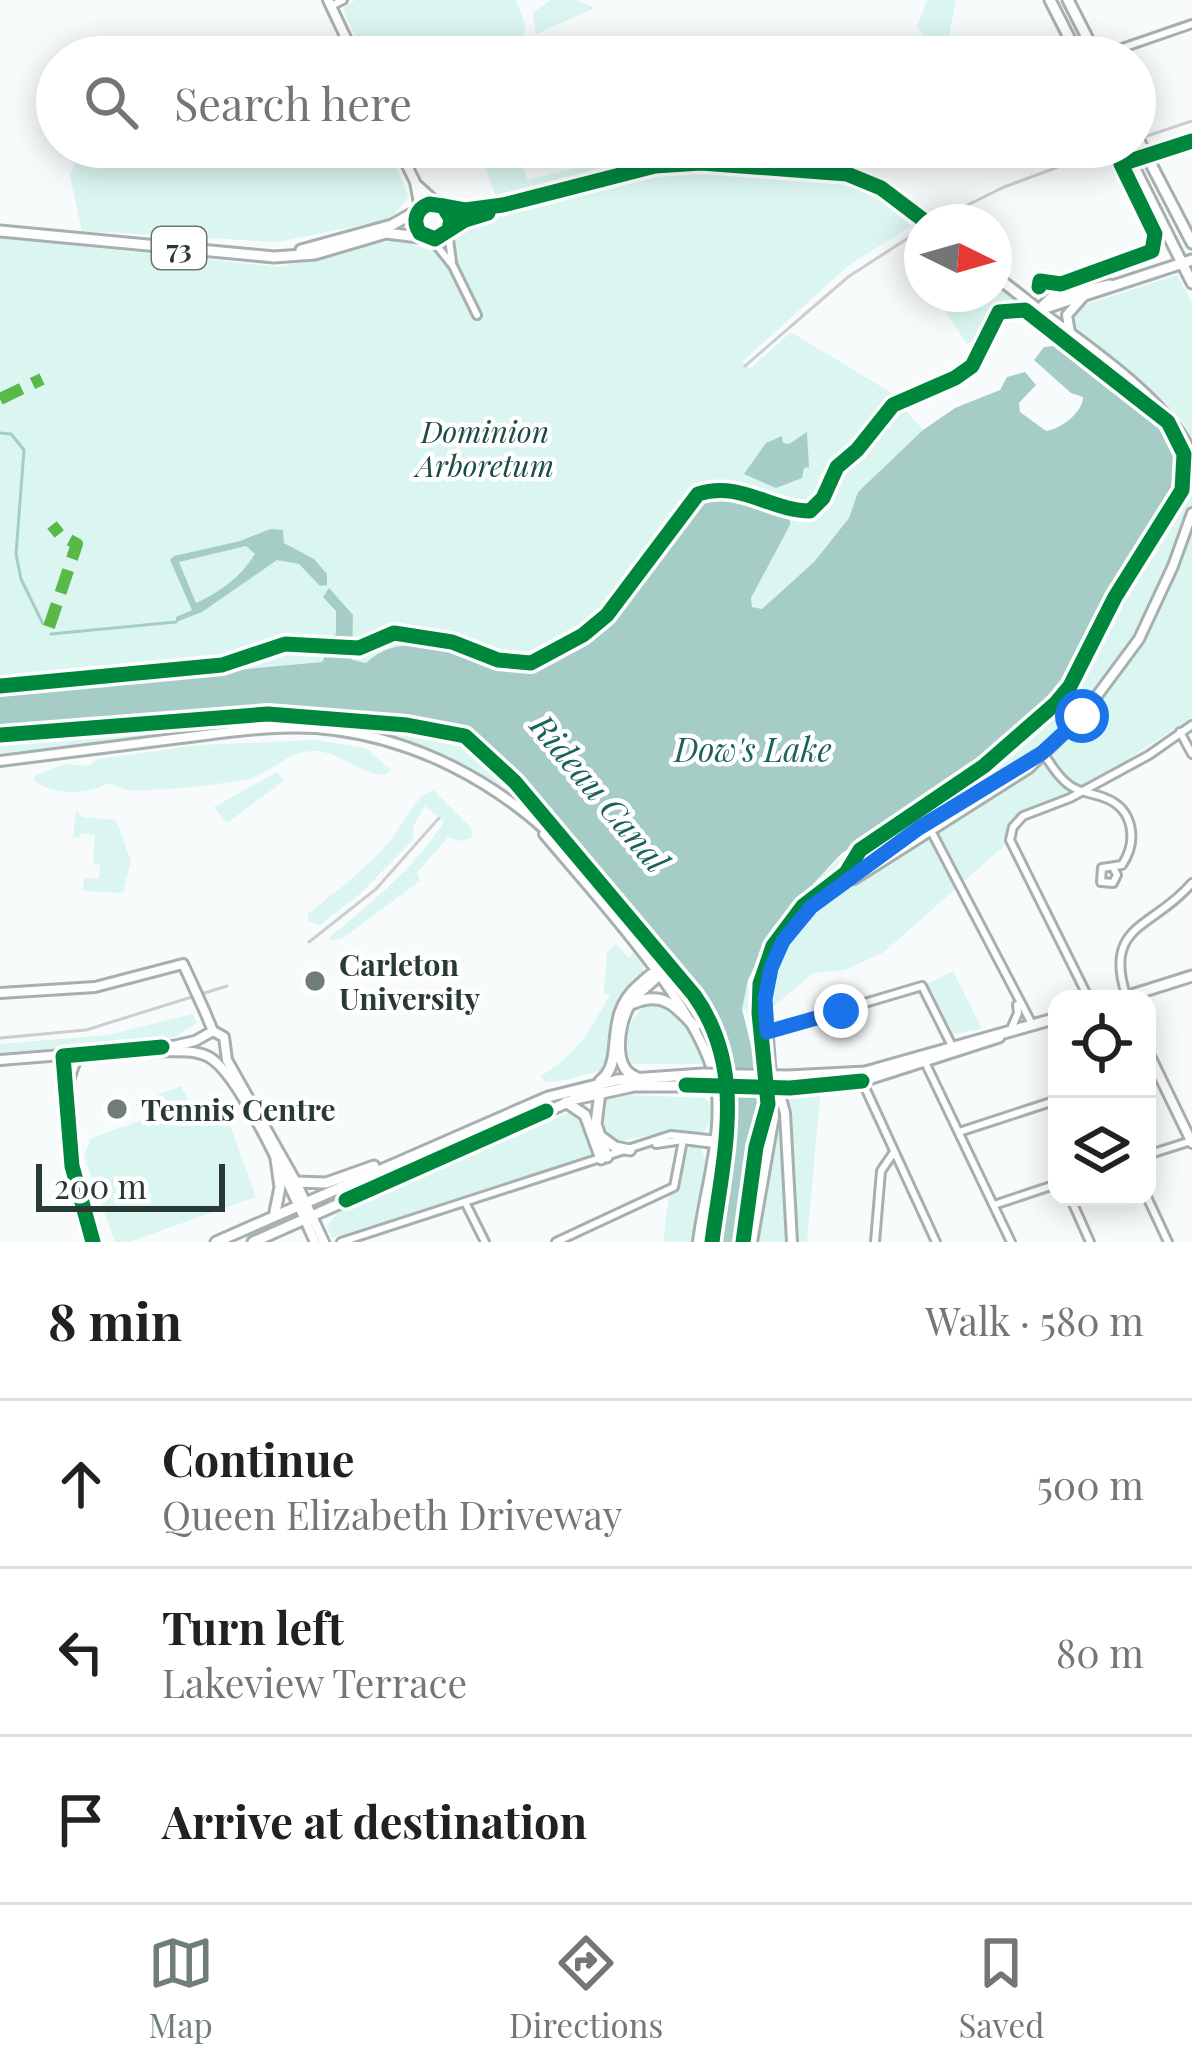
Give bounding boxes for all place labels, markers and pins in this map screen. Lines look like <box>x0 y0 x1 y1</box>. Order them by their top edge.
place label: Carleton University <box>339 944 481 1018</box>
marker: Carleton University <box>302 968 328 994</box>
place label: Tennis Centre <box>141 1089 336 1129</box>
marker: Tennis Centre <box>104 1096 130 1122</box>

